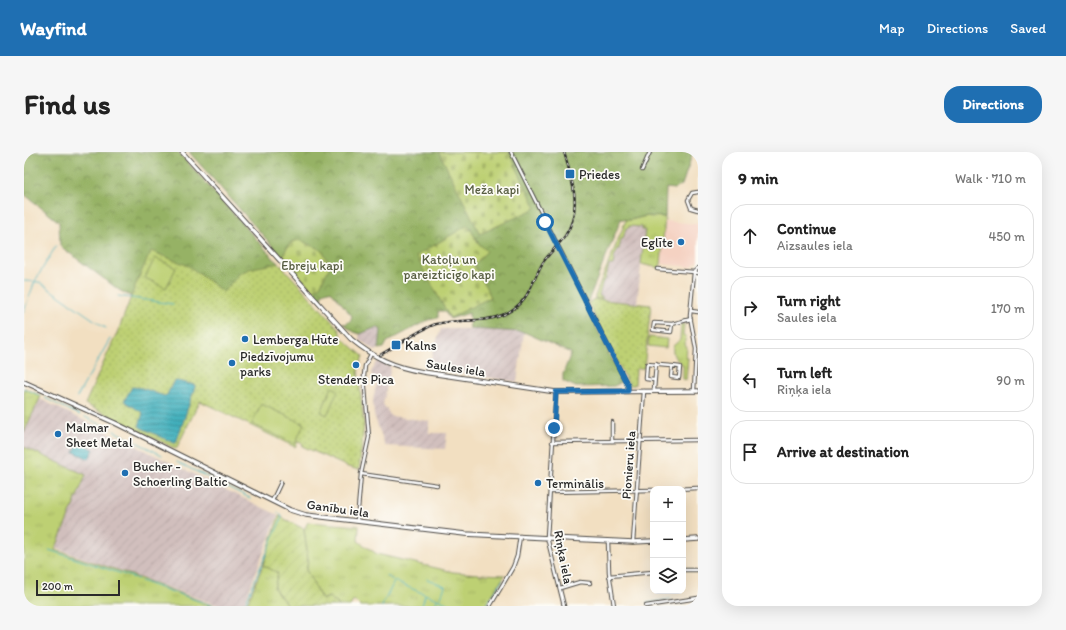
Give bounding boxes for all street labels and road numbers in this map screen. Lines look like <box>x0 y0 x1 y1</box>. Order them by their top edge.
street label: Saules iela <box>425 355 487 380</box>
street label: Pionieru iela <box>619 430 638 500</box>
street label: Ganību iela <box>306 497 371 520</box>
street label: Riņķa iela <box>551 529 576 586</box>

